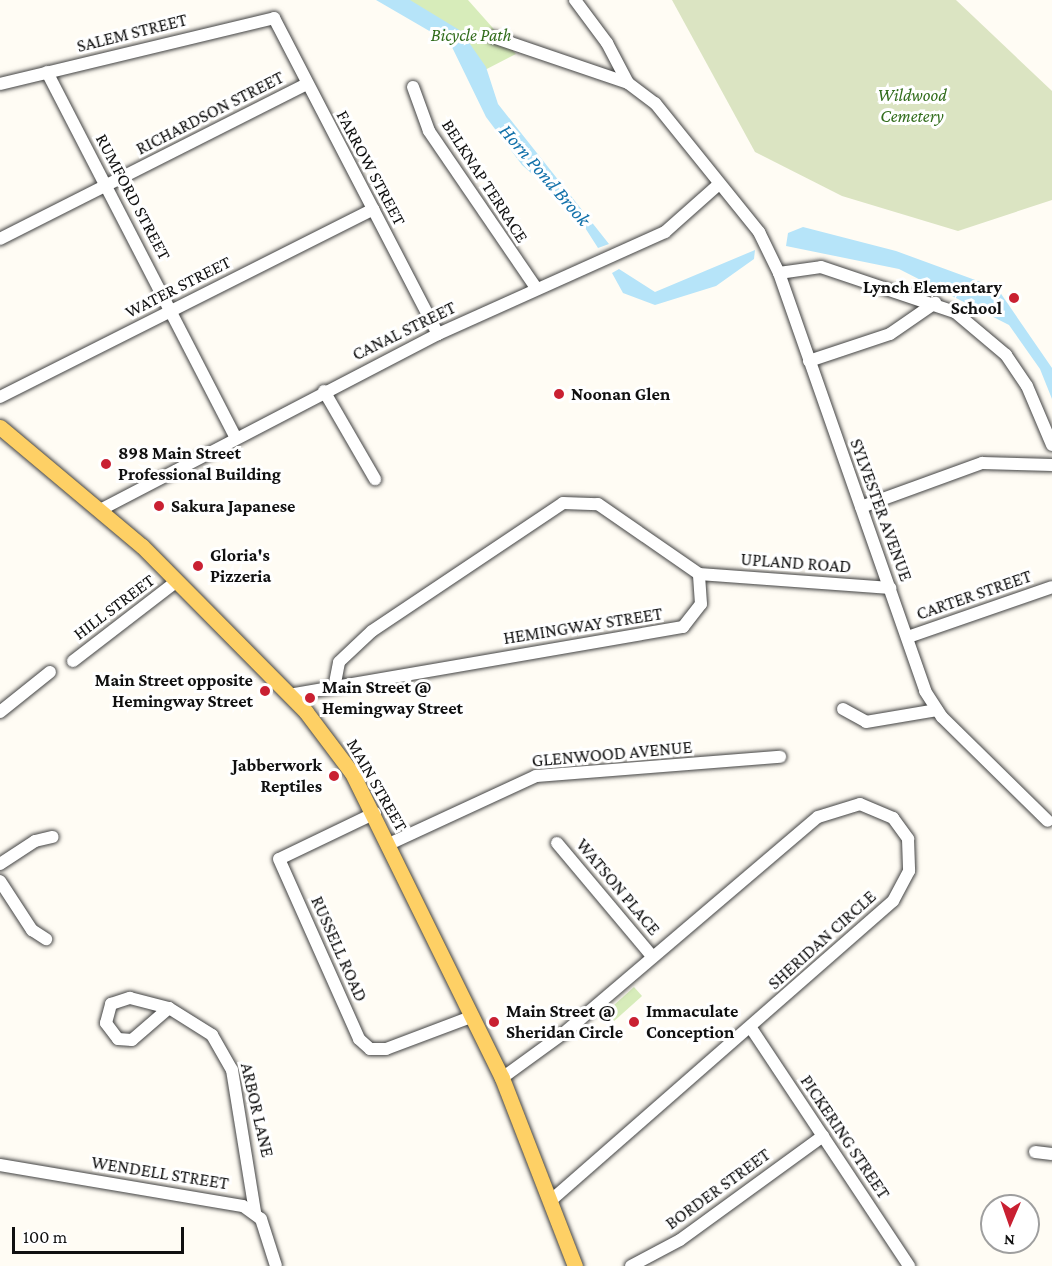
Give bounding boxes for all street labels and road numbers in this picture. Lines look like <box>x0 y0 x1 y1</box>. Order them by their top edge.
street label: SALEM STREET <box>74 9 190 57</box>
street label: RICHARDSON STREET <box>132 66 288 160</box>
street label: FARROW STREET <box>332 107 410 229</box>
street label: BELKNAP TERRACE <box>437 115 533 247</box>
street label: RUMFORD STREET <box>91 130 175 264</box>
street label: WATER STREET <box>122 251 234 323</box>
street label: CANAL STREET <box>349 297 459 365</box>
street label: SYLVESTER AVENUE <box>845 436 917 584</box>
street label: UPLAND ROAD <box>740 548 852 578</box>
street label: CARTER STREET <box>913 565 1035 625</box>
street label: HILL STREET <box>69 569 159 645</box>
street label: HEMINGWAY STREET <box>502 603 664 649</box>
street label: MAIN STREET <box>342 735 412 835</box>
street label: GLENWOOD AVENUE <box>531 736 693 772</box>
street label: WATSON PLACE <box>571 834 665 940</box>
street label: SHERIDAN CIRCLE <box>763 886 881 994</box>
street label: RUSSELL ROAD <box>306 893 372 1005</box>
street label: ARBOR LANE <box>236 1061 278 1159</box>
street label: PICKERING STREET <box>796 1071 894 1203</box>
street label: BORDER STREET <box>661 1144 775 1234</box>
street label: WENDELL STREET <box>90 1151 230 1195</box>

